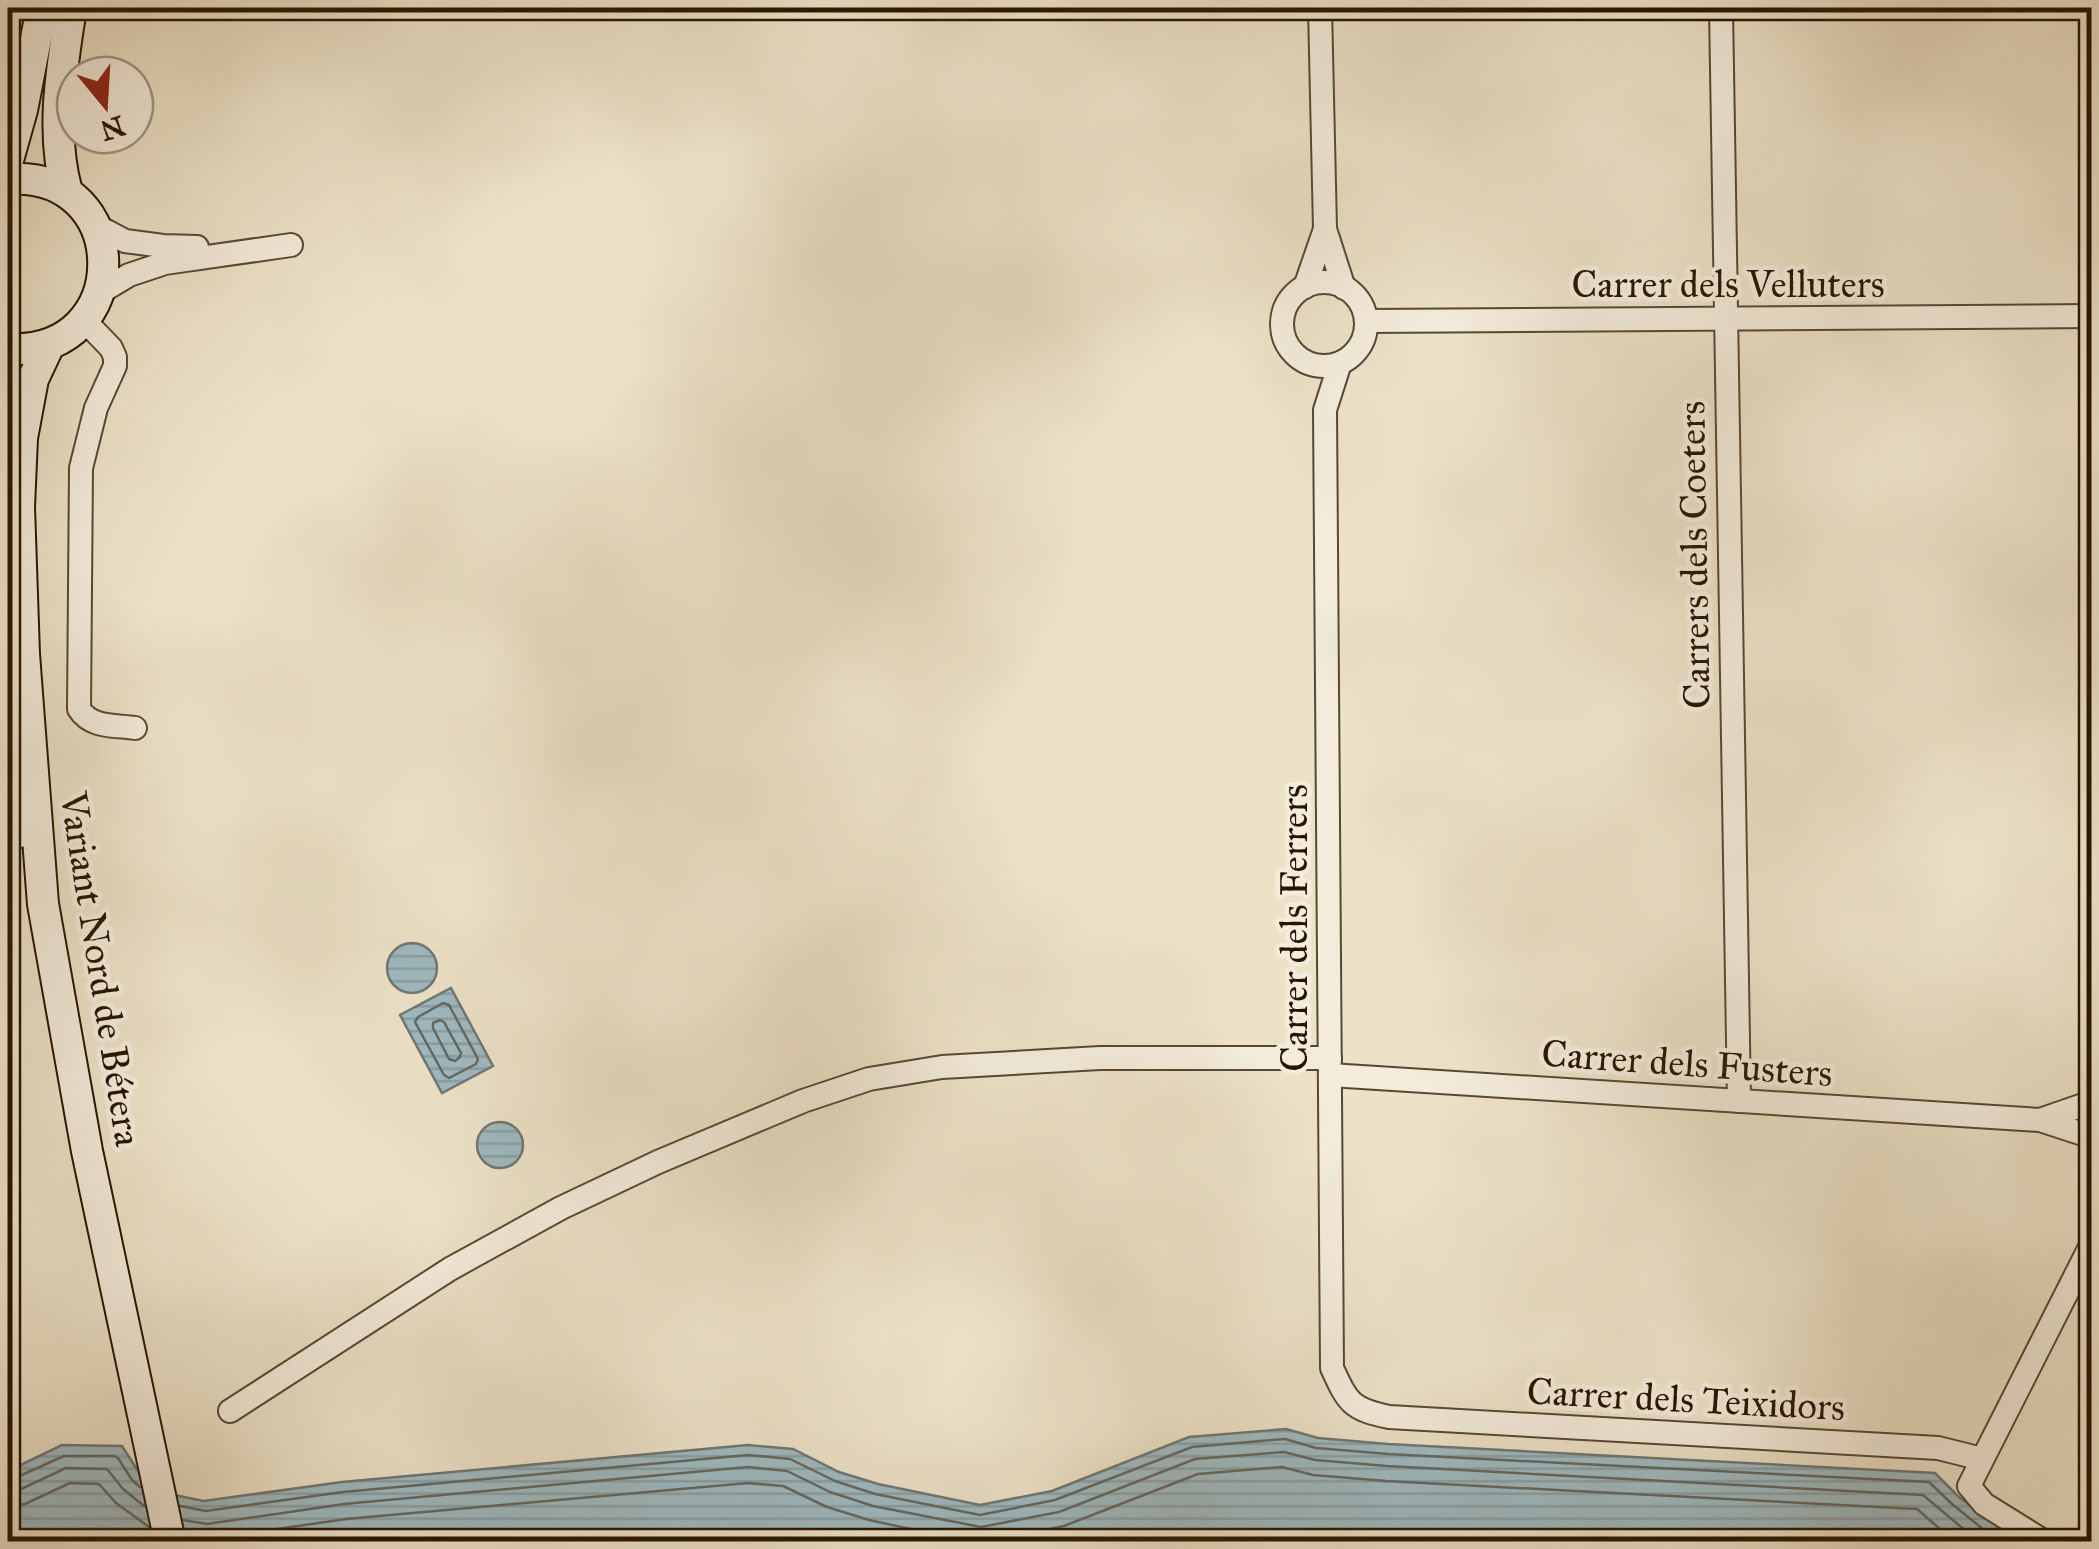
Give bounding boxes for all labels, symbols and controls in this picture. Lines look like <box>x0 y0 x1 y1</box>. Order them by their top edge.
north arrow <box>55 55 155 155</box>
text: N <box>96 108 129 149</box>
street label: Carrer dels Velluters <box>1571 261 1885 307</box>
street label: Carrers dels Coeters <box>1668 401 1720 709</box>
street label: Carrer dels Ferrers <box>1271 784 1317 1072</box>
street label: Variant Nord de Bétera <box>50 788 152 1150</box>
street label: Carrer dels Fusters <box>1540 1030 1834 1096</box>
street label: Carrer dels Teixidors <box>1526 1368 1846 1430</box>

